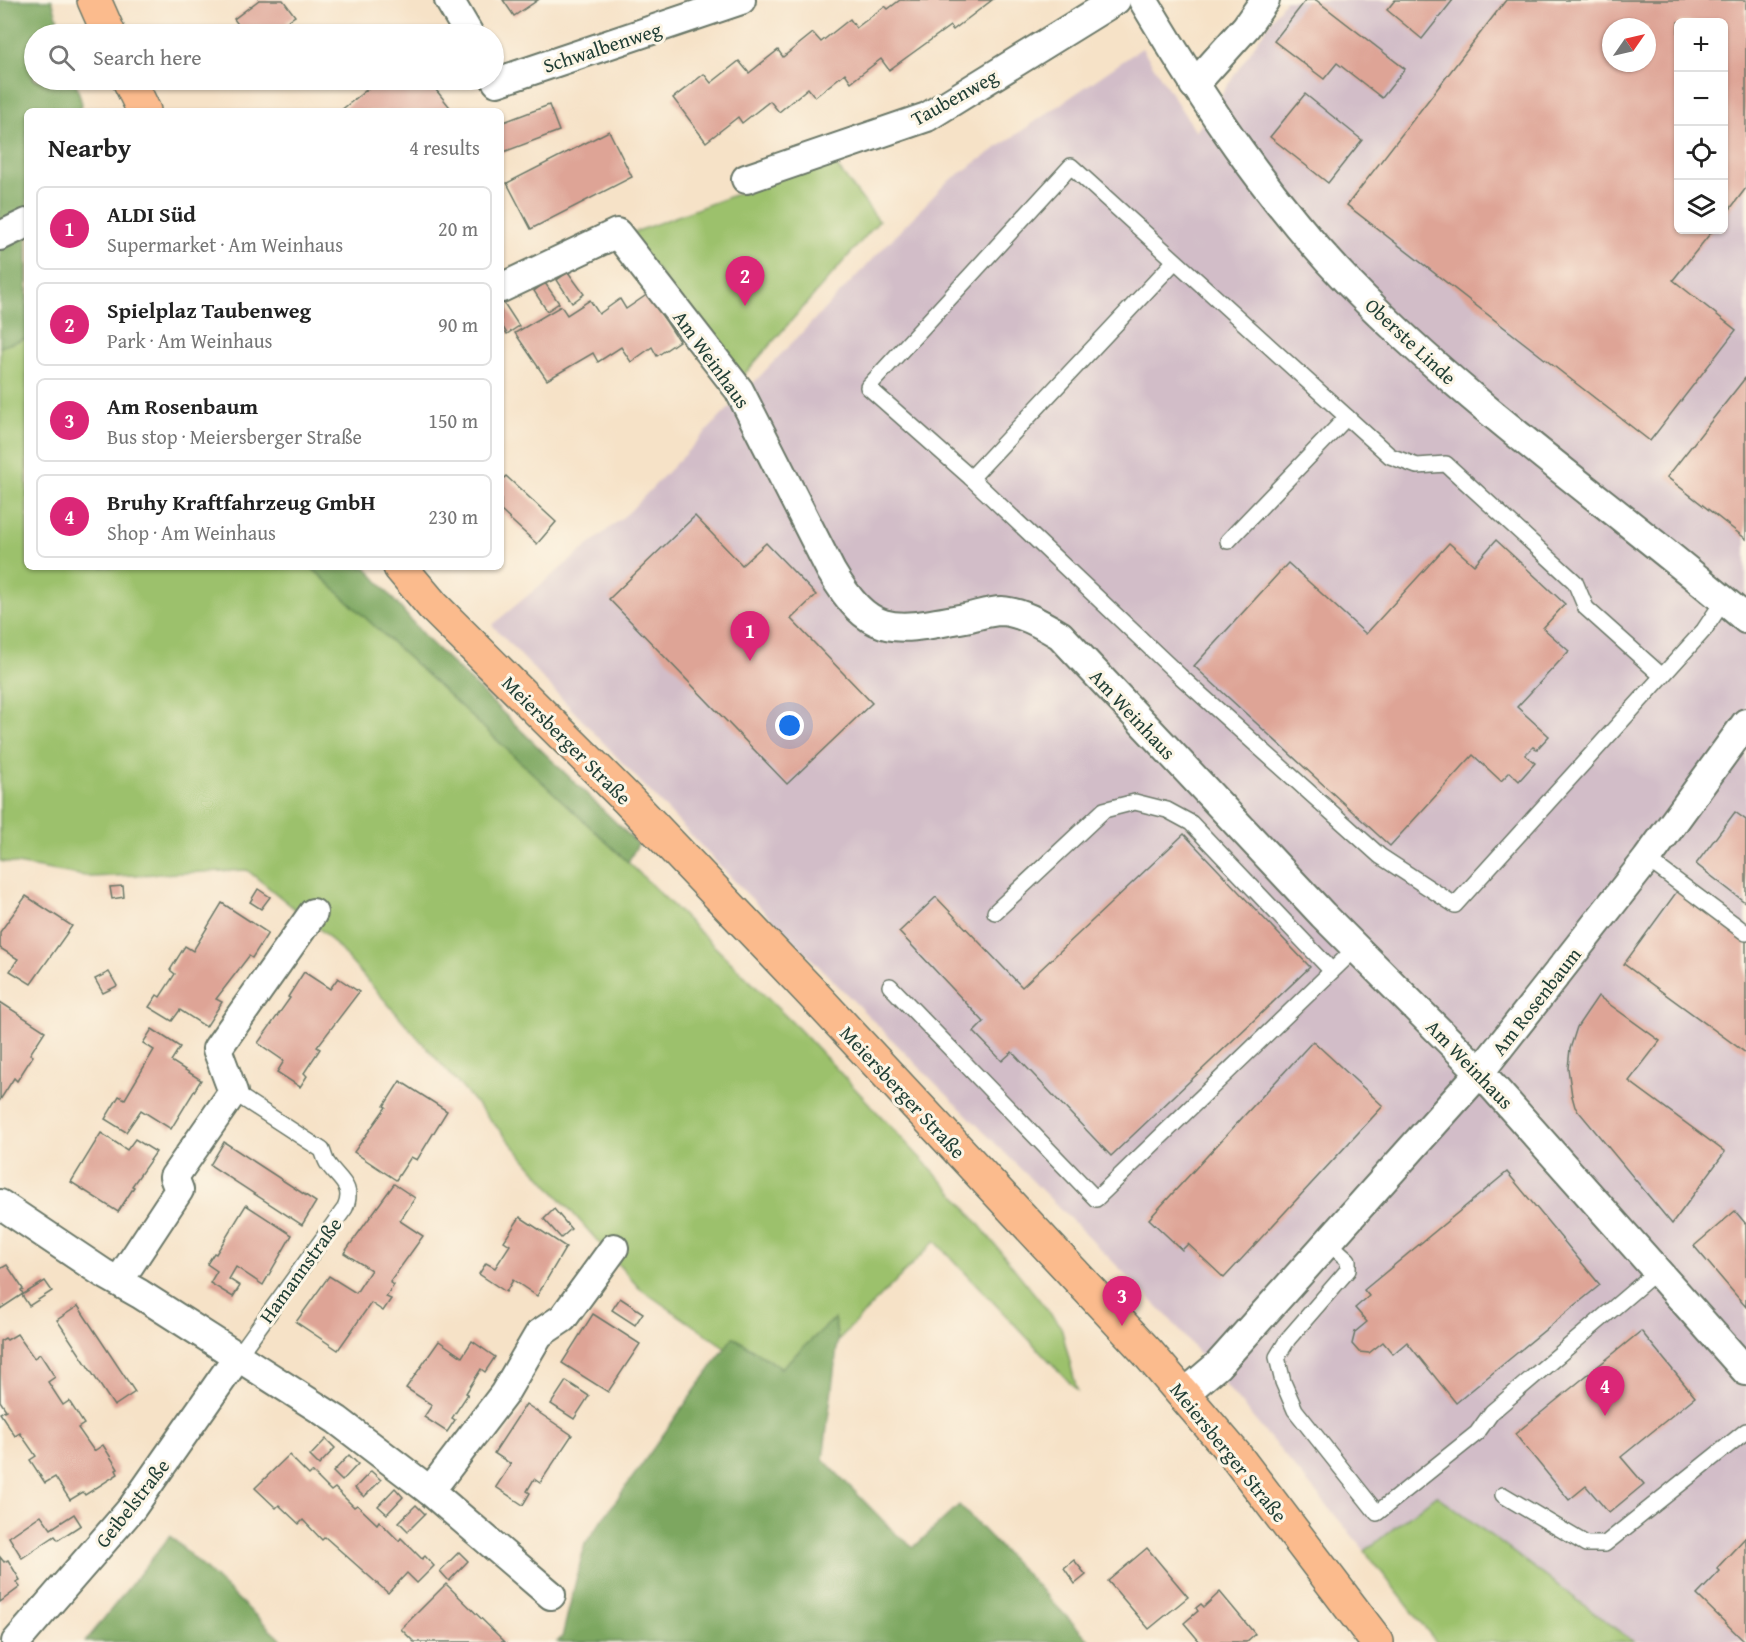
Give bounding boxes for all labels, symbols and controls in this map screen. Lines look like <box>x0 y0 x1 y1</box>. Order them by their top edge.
street label: Schwalbenweg <box>539 14 665 80</box>
north arrow <box>1602 18 1656 72</box>
map controls <box>1674 18 1728 234</box>
button: + <box>1674 18 1728 72</box>
search box <box>24 24 504 90</box>
icon: search <box>45 41 78 74</box>
text: Search here <box>93 41 202 73</box>
street label: Taubenweg <box>906 61 1003 133</box>
button: − <box>1674 72 1728 126</box>
button: locate <box>1674 126 1728 180</box>
text: Nearby <box>48 128 131 167</box>
text: 4 results <box>409 133 480 162</box>
button: layers <box>1674 180 1728 234</box>
text: ALDI Süd <box>107 198 196 230</box>
text: 1 <box>64 214 75 243</box>
text: 20 m <box>438 214 478 243</box>
text: Supermarket · Am Weinhaus <box>107 230 343 259</box>
pin: 2 <box>726 256 764 306</box>
street label: Oberste Linde <box>1359 291 1463 391</box>
text: Spielplaz Taubenweg <box>107 294 311 326</box>
street label: Am Weinhaus <box>667 304 757 414</box>
text: 2 <box>64 310 75 339</box>
text: 90 m <box>438 310 478 339</box>
text: Park · Am Weinhaus <box>107 326 273 355</box>
text: Am Rosenbaum <box>107 390 258 422</box>
text: 3 <box>64 406 75 435</box>
text: 150 m <box>428 406 478 435</box>
text: Bus stop · Meiersberger Straße <box>107 422 362 451</box>
text: Bruhy Kraftfahrzeug GmbH <box>107 486 375 518</box>
text: 4 <box>64 502 75 531</box>
text: 230 m <box>428 502 478 531</box>
text: Shop · Am Weinhaus <box>107 518 276 547</box>
pin: 1 <box>730 612 770 661</box>
street label: Am Weinhaus <box>1083 662 1183 766</box>
street label: Meiersberger Straße <box>496 669 638 811</box>
your location <box>775 711 804 740</box>
street label: Am Rosenbaum <box>1485 940 1588 1061</box>
street label: Am Weinhaus <box>1420 1013 1520 1115</box>
street label: Meiersberger Straße <box>834 1019 972 1165</box>
street label: Hamannstraße <box>252 1211 348 1329</box>
pin: 3 <box>1102 1276 1142 1326</box>
pin: 4 <box>1586 1366 1624 1416</box>
street label: Meiersberger Straße <box>1163 1376 1295 1528</box>
street label: Geibelstraße <box>88 1452 176 1554</box>

